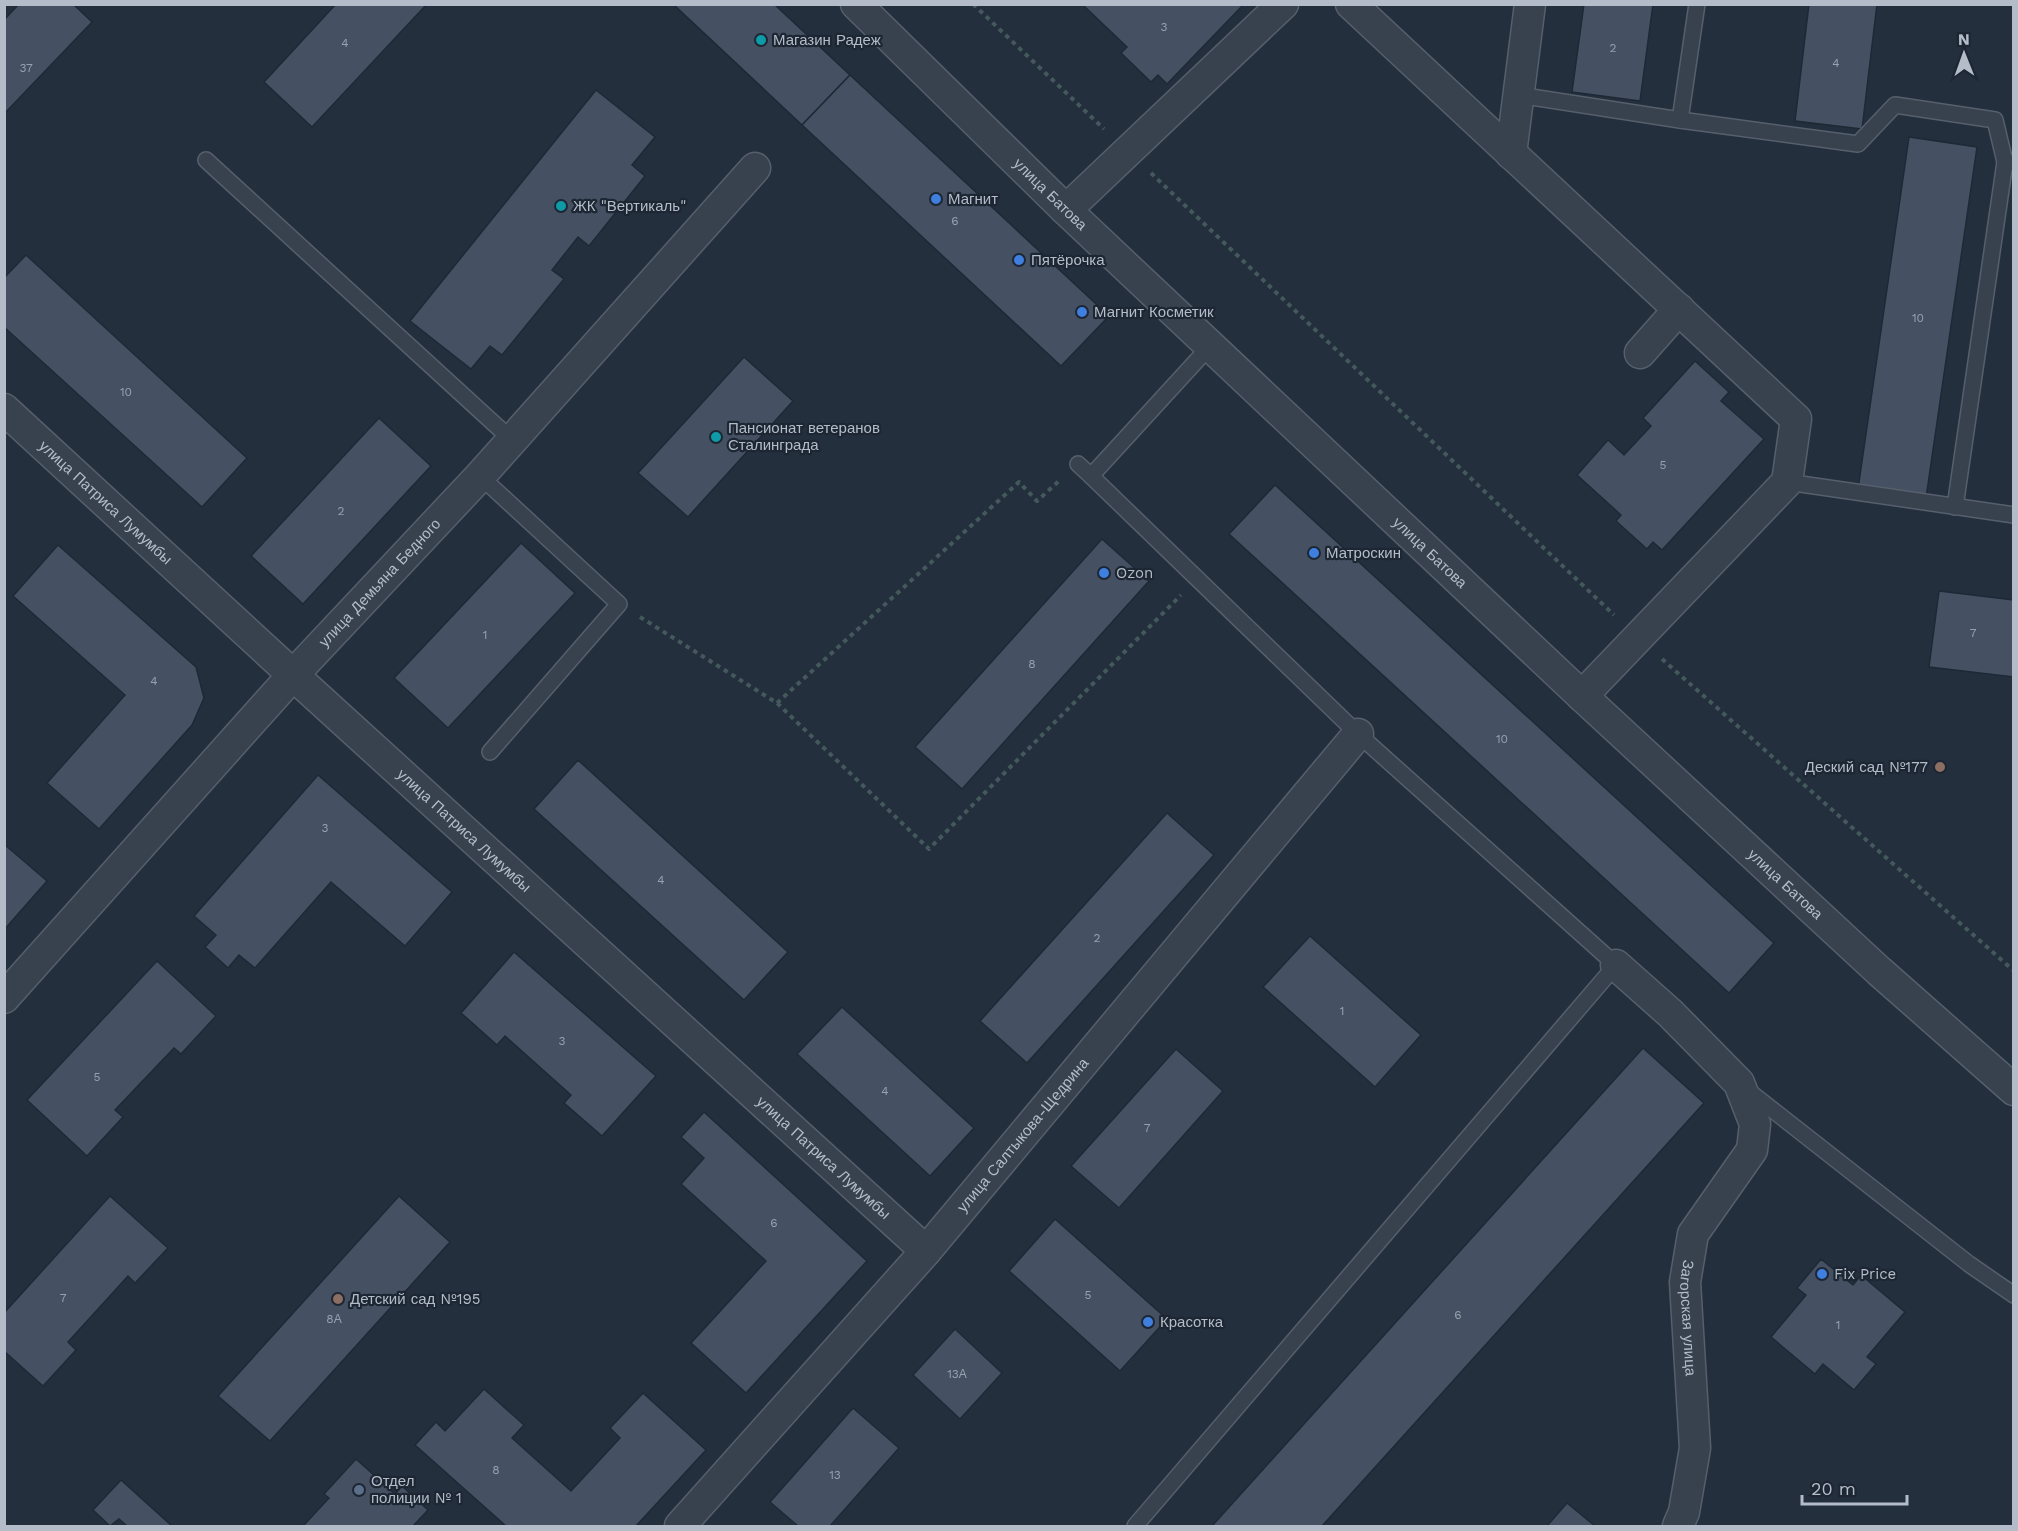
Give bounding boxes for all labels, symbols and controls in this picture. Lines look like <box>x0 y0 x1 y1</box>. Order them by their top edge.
house number: 3 <box>1161 20 1168 34</box>
north arrow <box>1934 24 1994 84</box>
text: N <box>1958 30 1970 49</box>
place label: Магазин Радеж <box>773 31 881 49</box>
marker: Магазин Радеж <box>754 33 768 47</box>
house number: 4 <box>341 36 349 50</box>
house number: 2 <box>1610 41 1617 55</box>
house number: 4 <box>1832 56 1840 70</box>
house number: 37 <box>19 61 33 75</box>
street label: улица Батова <box>1010 155 1091 235</box>
place label: Магнит <box>948 190 998 208</box>
marker: Магнит <box>929 192 943 206</box>
place label: ЖК "Вертикаль" <box>573 197 686 215</box>
marker: ЖК "Вертикаль" <box>554 199 568 213</box>
house number: 6 <box>951 214 959 228</box>
place label: Пятёрочка <box>1031 251 1105 269</box>
marker: Пятёрочка <box>1012 253 1026 267</box>
place label: Магнит Косметик <box>1094 303 1214 321</box>
marker: Магнит Косметик <box>1075 305 1089 319</box>
house number: 10 <box>1912 311 1924 325</box>
house number: 10 <box>120 385 132 399</box>
place label: Пансионат ветеранов Сталинграда <box>728 419 880 454</box>
marker: Пансионат ветеранов Сталинграда <box>709 430 723 444</box>
street label: улица Патриса Лумумбы <box>35 437 176 568</box>
house number: 5 <box>1660 458 1667 472</box>
house number: 2 <box>338 504 345 518</box>
street label: улица Батова <box>1389 513 1471 592</box>
street label: улица Демьяна Бедного <box>315 515 444 651</box>
place label: Матроскин <box>1326 544 1401 562</box>
marker: Матроскин <box>1307 546 1321 560</box>
place label: Ozon <box>1116 564 1153 582</box>
marker: Ozon <box>1097 566 1111 580</box>
house number: 7 <box>1970 626 1977 640</box>
house number: 1 <box>483 628 487 642</box>
house number: 8 <box>1028 657 1036 671</box>
house number: 4 <box>150 674 158 688</box>
house number: 10 <box>1496 732 1508 746</box>
place label: Деский сад №177 <box>1805 758 1928 776</box>
marker: Деский сад №177 <box>1933 760 1947 774</box>
street label: улица Патриса Лумумбы <box>393 765 535 896</box>
house number: 3 <box>322 821 329 835</box>
street label: улица Батова <box>1744 845 1827 924</box>
house number: 4 <box>657 873 665 887</box>
house number: 2 <box>1094 931 1101 945</box>
house number: 1 <box>1340 1004 1344 1018</box>
house number: 3 <box>559 1034 566 1048</box>
street label: улица Салтыкова-Щедрина <box>953 1054 1093 1216</box>
house number: 5 <box>94 1070 101 1084</box>
house number: 4 <box>881 1084 889 1098</box>
street label: улица Патриса Лумумбы <box>753 1092 894 1223</box>
house number: 7 <box>1144 1121 1151 1135</box>
house number: 6 <box>770 1216 778 1230</box>
street label: Загорская улица <box>1676 1259 1700 1377</box>
place label: Fix Price <box>1834 1265 1896 1283</box>
marker: Fix Price <box>1815 1267 1829 1281</box>
house number: 5 <box>1085 1288 1092 1302</box>
place label: Детский сад №195 <box>350 1290 481 1308</box>
house number: 7 <box>60 1291 67 1305</box>
marker: Детский сад №195 <box>331 1292 345 1306</box>
house number: 6 <box>1454 1308 1462 1322</box>
house number: 8А <box>326 1312 342 1326</box>
place label: Красотка <box>1160 1313 1224 1331</box>
marker: Красотка <box>1141 1315 1155 1329</box>
house number: 1 <box>1836 1318 1840 1332</box>
house number: 13А <box>947 1367 967 1381</box>
house number: 8 <box>492 1463 500 1477</box>
house number: 13 <box>829 1468 841 1482</box>
scale bar <box>1802 1468 1907 1506</box>
place label: Отдел полиции № 1 <box>371 1472 462 1507</box>
text: 20 m <box>1811 1478 1856 1499</box>
marker: Отдел полиции № 1 <box>352 1483 366 1497</box>

